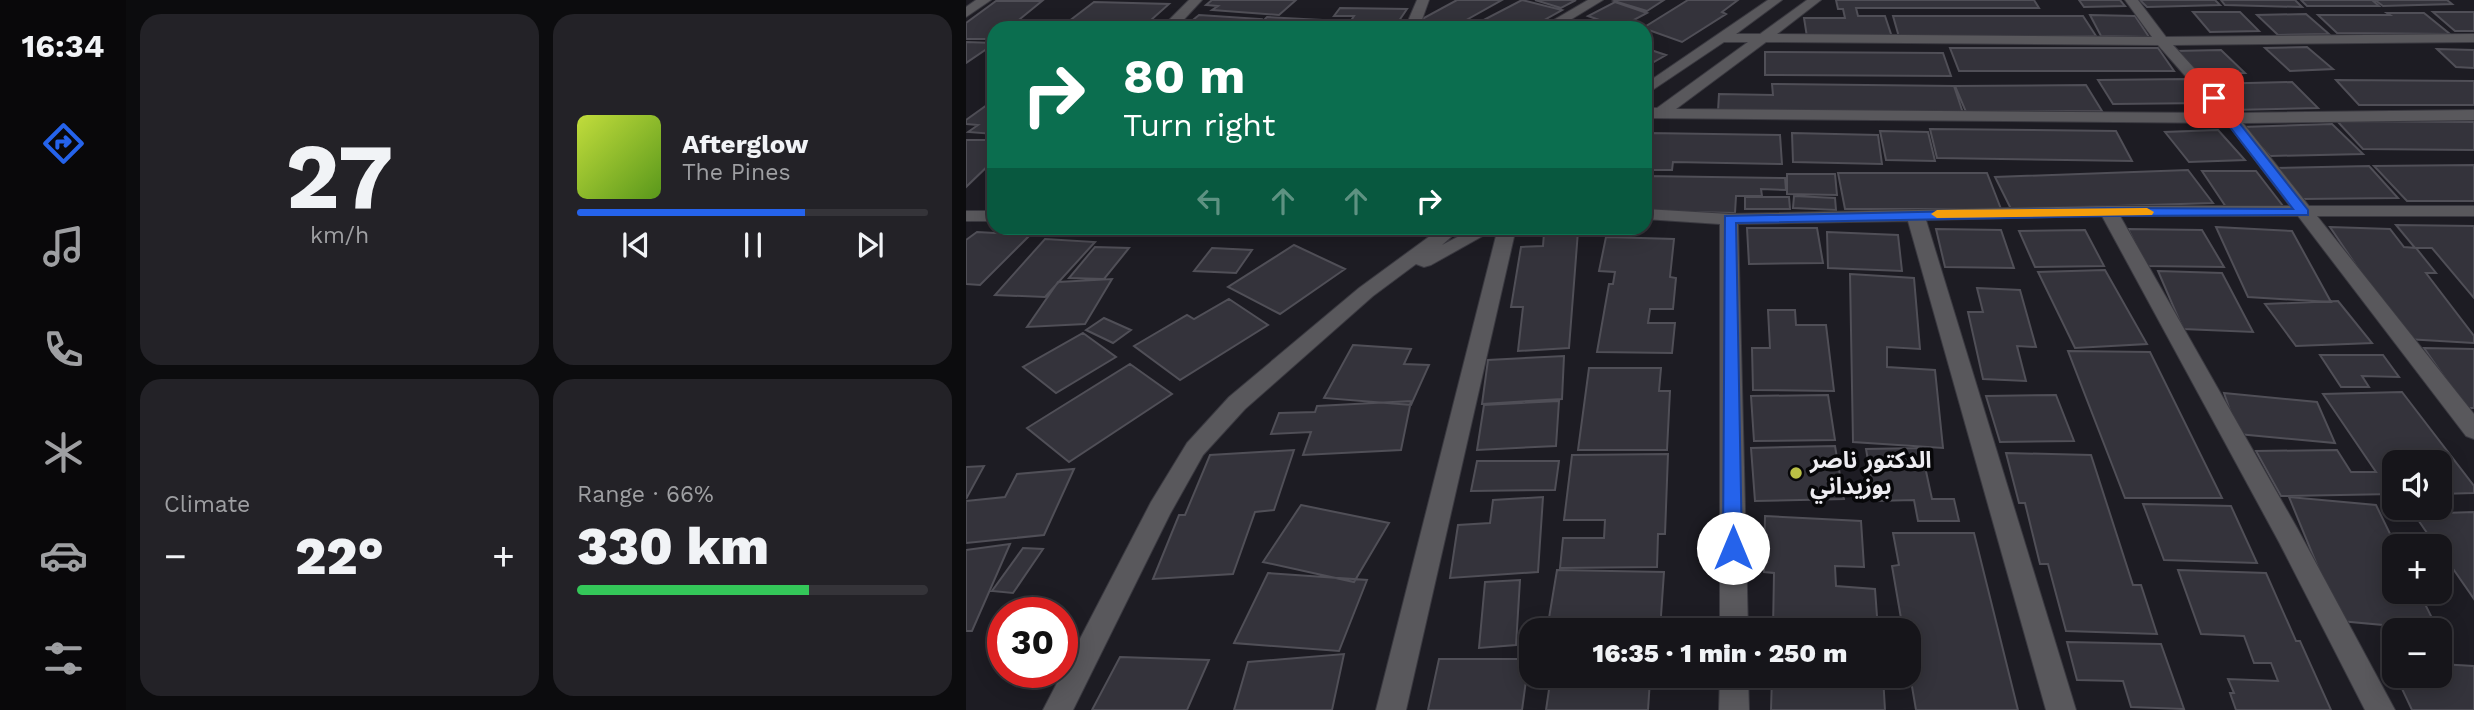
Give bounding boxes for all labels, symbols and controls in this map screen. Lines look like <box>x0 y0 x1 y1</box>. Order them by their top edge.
text: 16:34 <box>22 27 104 65</box>
text: 80 m <box>1123 47 1245 105</box>
icon: right <box>1008 49 1099 140</box>
pin <box>2184 68 2244 128</box>
icon: arrive <box>2195 79 2233 117</box>
text: Turn right <box>1123 106 1275 144</box>
icon: directions <box>39 119 88 168</box>
text: 27 <box>286 123 393 230</box>
text: Afterglow <box>682 129 808 159</box>
text: The Pines <box>682 159 791 186</box>
icon: left <box>1191 182 1229 220</box>
icon: ahead <box>1264 182 1302 220</box>
icon: ahead <box>1337 182 1375 220</box>
icon: right <box>1410 182 1448 220</box>
icon: music <box>39 222 88 271</box>
text: km/h <box>310 222 369 249</box>
icon: previous <box>617 226 655 264</box>
icon: pause <box>734 226 772 264</box>
icon: next <box>851 226 889 264</box>
icon: phone <box>39 325 88 374</box>
icon: climate <box>39 428 88 477</box>
place label: الدكتور ناصر بوزيداني <box>1809 447 1932 504</box>
map controls <box>2382 450 2452 688</box>
button: sound <box>2382 450 2452 520</box>
marker: الدكتور ناصر بوزيداني <box>1788 465 1804 481</box>
text: Range · 66% <box>577 481 714 508</box>
text: Climate <box>164 491 250 518</box>
position arrow <box>1696 511 1770 585</box>
text: 330 km <box>577 516 769 577</box>
text: 22° <box>295 526 384 587</box>
icon: car <box>39 531 88 580</box>
text: − <box>164 534 187 578</box>
text: + <box>492 534 515 578</box>
button: + <box>2382 534 2452 604</box>
speed limit sign: 30 <box>987 597 1078 688</box>
button: − <box>2382 618 2452 688</box>
icon: filters <box>39 634 88 683</box>
text: 16:35 · 1 min · 250 m <box>1593 638 1847 668</box>

